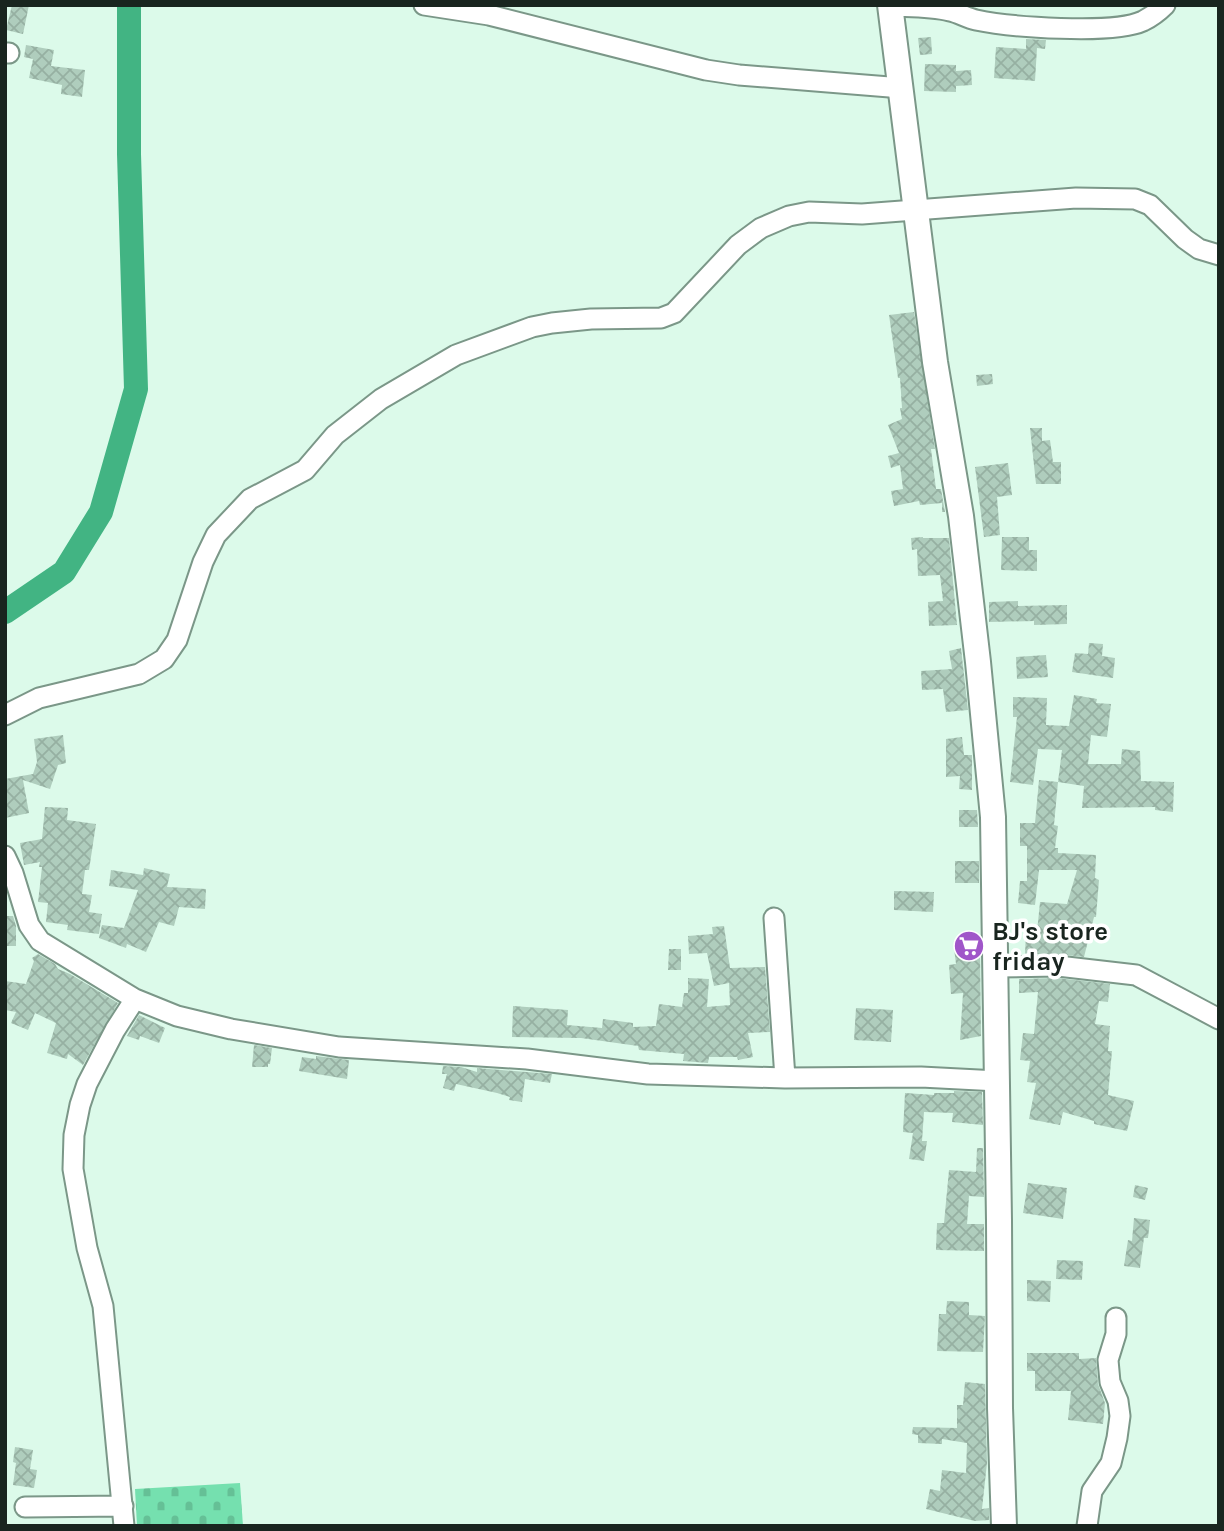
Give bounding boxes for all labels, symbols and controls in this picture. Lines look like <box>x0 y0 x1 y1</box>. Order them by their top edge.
place label: BJ's store friday <box>992 916 1108 977</box>
supermarket icon: BJ's store friday <box>952 929 986 963</box>

